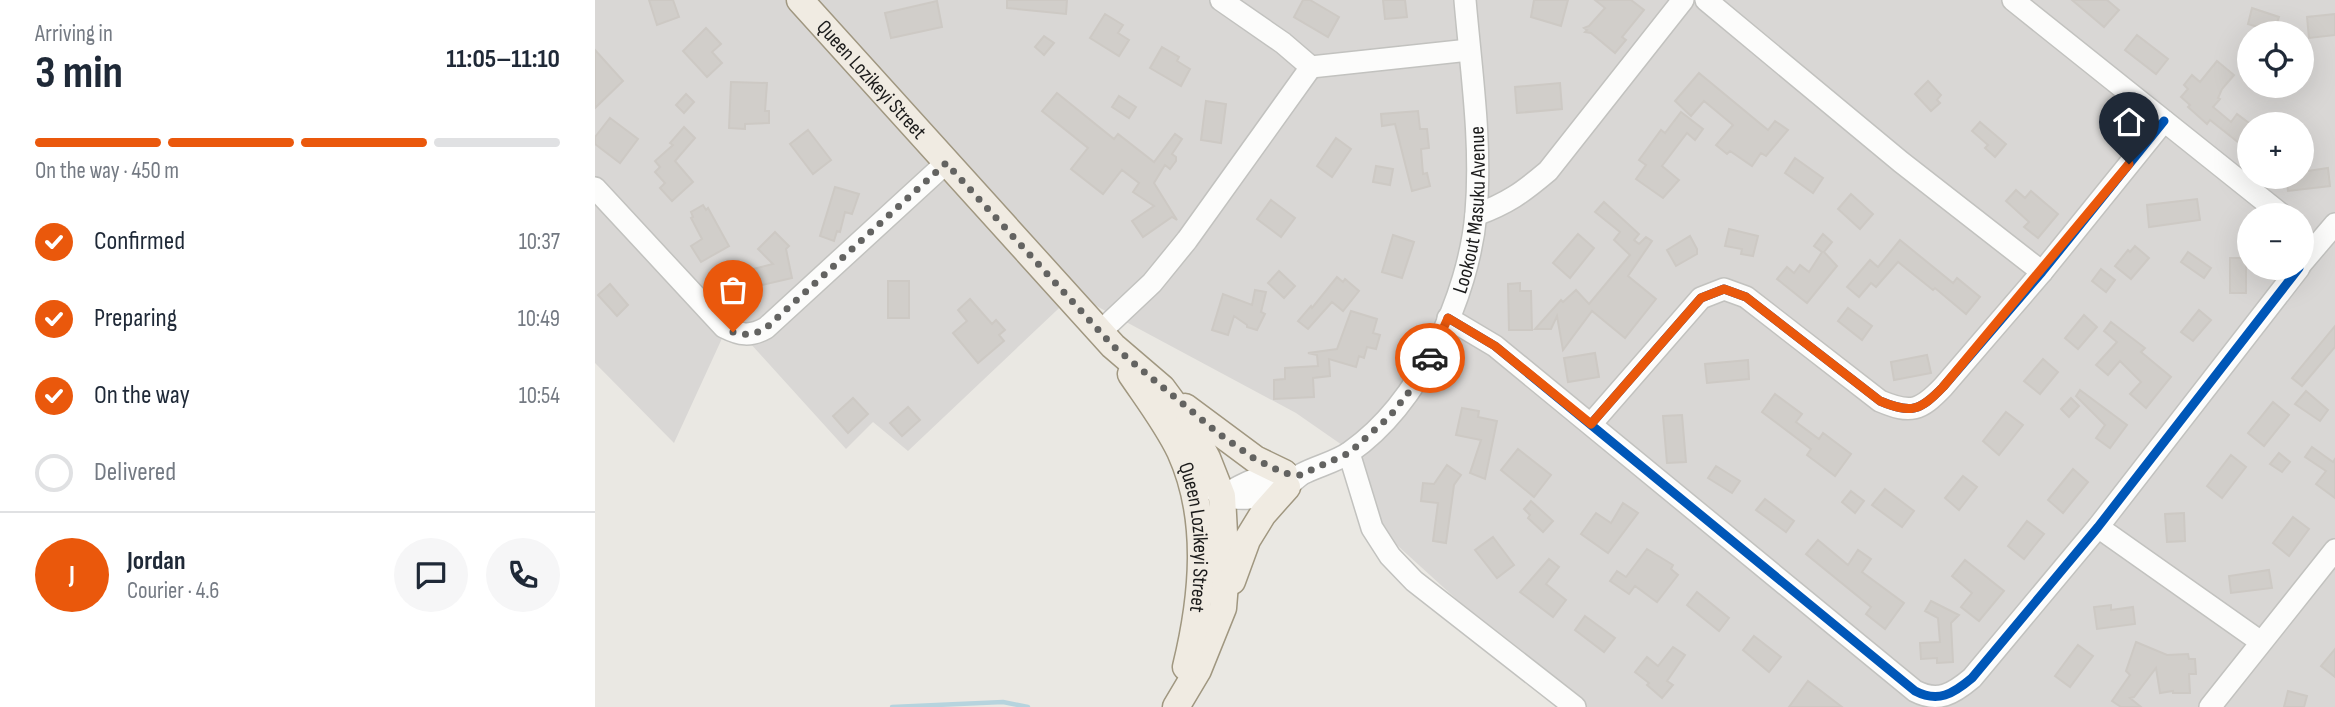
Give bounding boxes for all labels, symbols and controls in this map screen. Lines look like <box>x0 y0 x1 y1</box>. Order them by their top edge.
street label: Queen Lozikeyi Street <box>811 15 932 144</box>
text: Arriving in <box>35 20 113 48</box>
map controls <box>2237 21 2314 280</box>
button: locate <box>2237 21 2314 98</box>
text: 11:05–11:10 <box>446 44 560 75</box>
text: 3 min <box>35 46 123 101</box>
pin <box>2099 92 2159 164</box>
icon: home <box>2110 103 2148 141</box>
button: + <box>2237 112 2314 189</box>
street label: Lookout Masuku Avenue <box>1447 126 1491 297</box>
text: On the way · 450 m <box>35 157 179 185</box>
button: − <box>2237 203 2314 280</box>
icon: check <box>35 223 73 261</box>
text: Confirmed <box>94 226 185 257</box>
text: 10:37 <box>519 228 560 256</box>
pin <box>703 260 763 332</box>
icon: bag <box>714 271 752 309</box>
icon: check <box>35 300 73 338</box>
text: Preparing <box>94 303 177 334</box>
text: 10:49 <box>518 305 560 333</box>
courier <box>1395 323 1465 393</box>
icon: car <box>1411 339 1449 377</box>
icon: check <box>35 377 73 415</box>
text: On the way <box>94 380 190 411</box>
text: 10:54 <box>519 382 560 410</box>
text: Delivered <box>94 457 176 488</box>
street label: Queen Lozikeyi Street <box>1173 459 1213 614</box>
button: chat <box>394 538 468 612</box>
button: phone <box>486 538 560 612</box>
text: Jordan <box>127 546 185 577</box>
text: J <box>69 560 75 591</box>
text: Courier · 4.6 <box>127 577 219 605</box>

